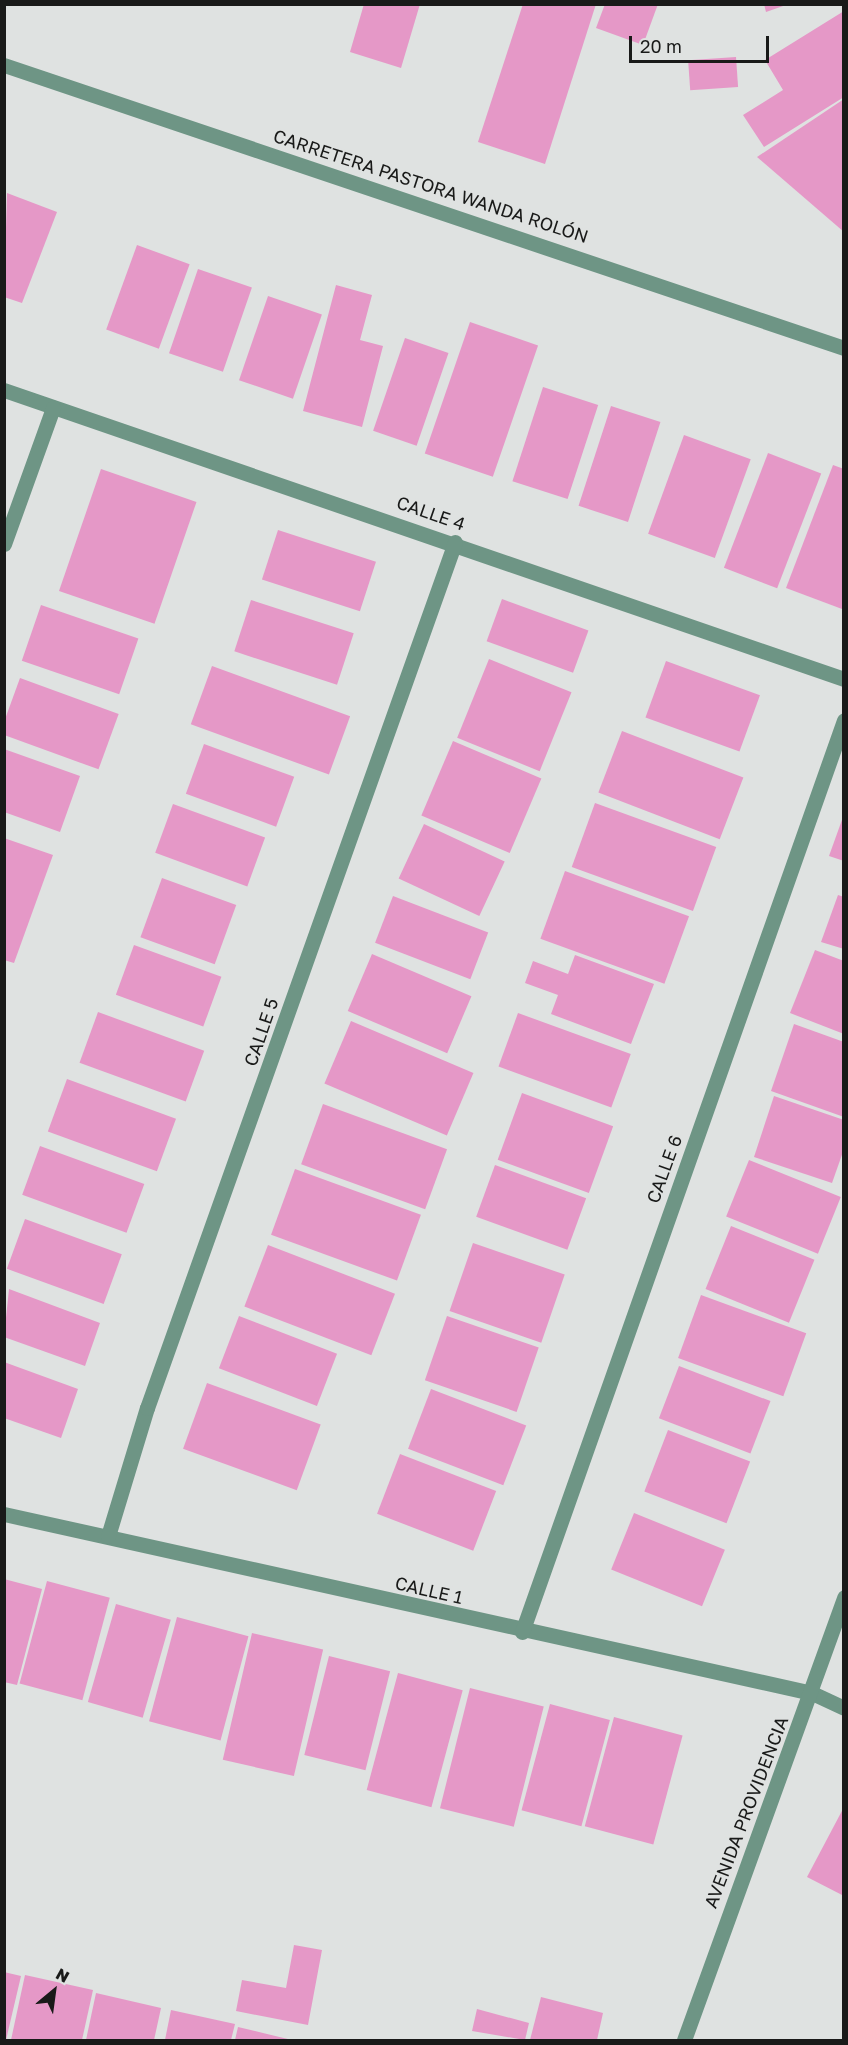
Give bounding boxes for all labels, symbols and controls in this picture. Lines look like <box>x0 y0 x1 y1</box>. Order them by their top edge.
scale bar <box>632 24 772 62</box>
text: 20 m <box>640 35 682 57</box>
street label: CARRETERA PASTORA WANDA ROLÓN <box>271 125 591 247</box>
street label: CALLE 4 <box>394 491 468 535</box>
street label: CALLE 5 <box>239 995 283 1069</box>
street label: CALLE 6 <box>642 1132 686 1206</box>
street label: CALLE 1 <box>393 1572 465 1608</box>
street label: AVENIDA PROVIDENCIA <box>699 1713 793 1911</box>
north arrow <box>24 1961 84 2021</box>
text: N <box>53 1964 73 1987</box>

